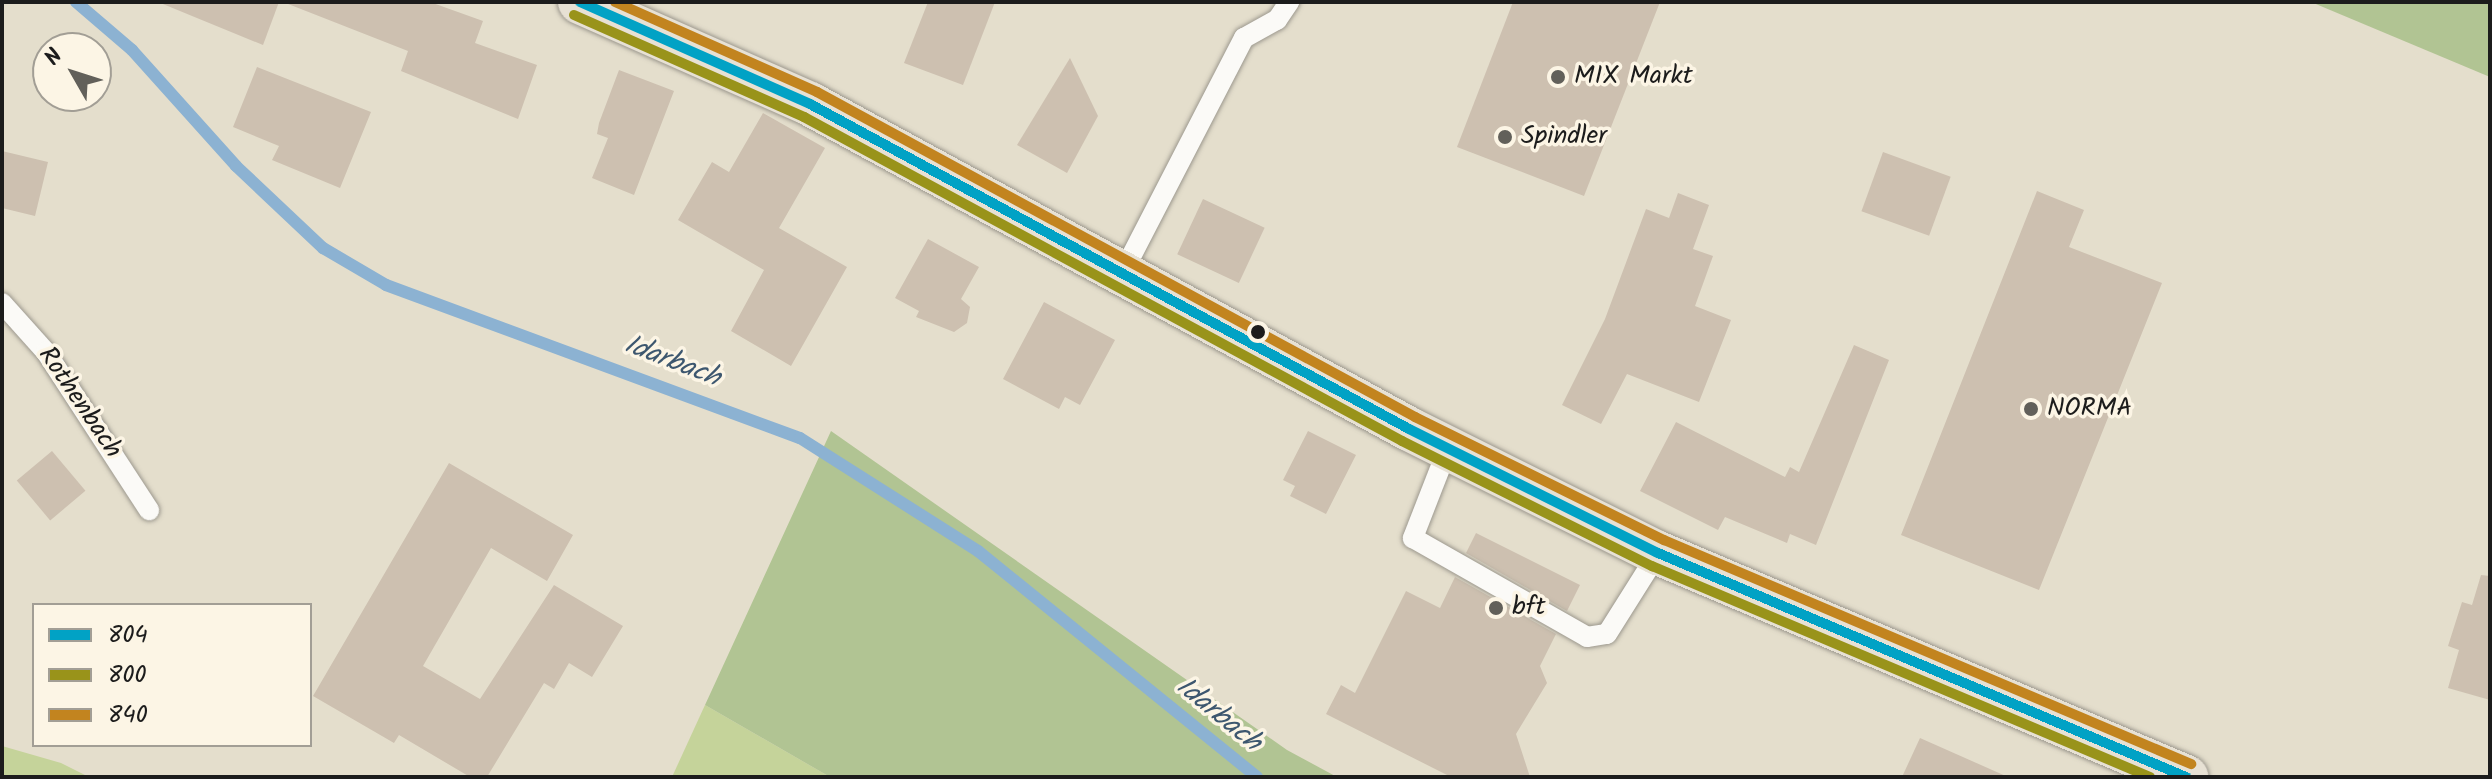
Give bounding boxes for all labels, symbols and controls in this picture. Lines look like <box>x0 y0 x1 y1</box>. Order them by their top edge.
north arrow <box>32 32 112 112</box>
text: N <box>37 41 72 74</box>
place label: MIX Markt <box>1574 61 1693 93</box>
marker: MIX Markt <box>1549 68 1567 86</box>
place label: Spindler <box>1521 121 1607 153</box>
marker: Spindler <box>1496 128 1514 146</box>
unlabelled marker <box>1250 324 1266 340</box>
water label: Idarbach <box>619 328 725 396</box>
street label: Rothenbach <box>30 341 128 465</box>
place label: NORMA <box>2047 393 2132 425</box>
marker: NORMA <box>2022 400 2040 418</box>
place label: bft <box>1512 592 1545 624</box>
marker: bft <box>1487 599 1505 617</box>
legend <box>32 603 312 747</box>
text: 804 <box>108 616 148 655</box>
text: 800 <box>108 656 146 695</box>
water label: Idarbach <box>1168 670 1268 760</box>
text: 840 <box>108 696 148 735</box>

